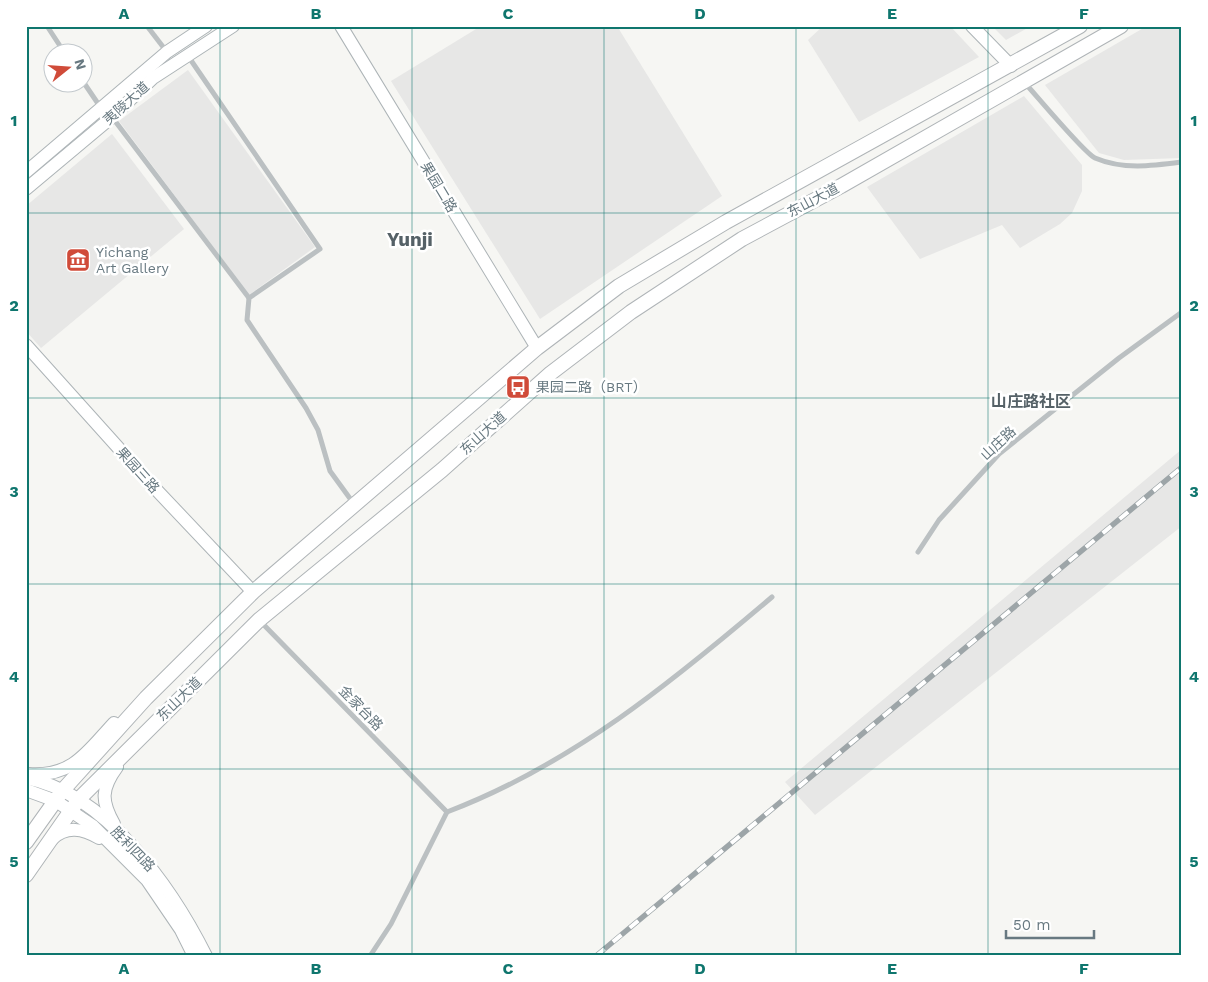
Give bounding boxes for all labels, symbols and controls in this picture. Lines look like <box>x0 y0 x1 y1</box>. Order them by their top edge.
text: A <box>119 4 130 23</box>
text: B <box>311 4 322 23</box>
text: C <box>503 4 514 23</box>
text: D <box>694 4 706 23</box>
text: E <box>887 4 897 23</box>
text: F <box>1079 4 1089 23</box>
north arrow <box>42 42 92 92</box>
text: N <box>71 57 90 71</box>
street label: 夷陵大道 <box>100 78 152 128</box>
text: 1 <box>11 111 17 130</box>
text: 1 <box>1191 111 1197 130</box>
street label: 果园二路 <box>418 159 460 215</box>
street label: 东山大道 <box>785 180 841 220</box>
district label: Yunji <box>387 228 433 251</box>
place label: Yichang Art Gallery <box>96 244 170 276</box>
museum icon: Yichang Art Gallery <box>65 247 91 273</box>
text: 2 <box>9 296 19 315</box>
text: 2 <box>1189 296 1199 315</box>
bus stop icon: 果园二路（BRT） <box>505 374 531 400</box>
place label: 果园二路（BRT） <box>536 379 647 395</box>
district label: 山庄路社区 <box>991 392 1071 411</box>
street label: 东山大道 <box>457 408 509 458</box>
street label: 山庄路 <box>977 423 1019 463</box>
street label: 果园三路 <box>113 444 163 496</box>
text: 3 <box>9 482 19 501</box>
text: 3 <box>1189 482 1199 501</box>
text: 4 <box>9 667 19 686</box>
text: 4 <box>1189 667 1199 686</box>
street label: 东山大道 <box>153 674 205 724</box>
street label: 金家台路 <box>336 682 386 734</box>
street label: 胜利四路 <box>108 823 158 875</box>
text: 5 <box>9 852 19 871</box>
text: 5 <box>1189 852 1199 871</box>
scale bar <box>1006 907 1093 939</box>
text: 50 m <box>1013 916 1050 934</box>
text: A <box>119 959 130 978</box>
text: B <box>311 959 322 978</box>
text: C <box>503 959 514 978</box>
text: D <box>694 959 706 978</box>
text: E <box>887 959 897 978</box>
text: F <box>1079 959 1089 978</box>

